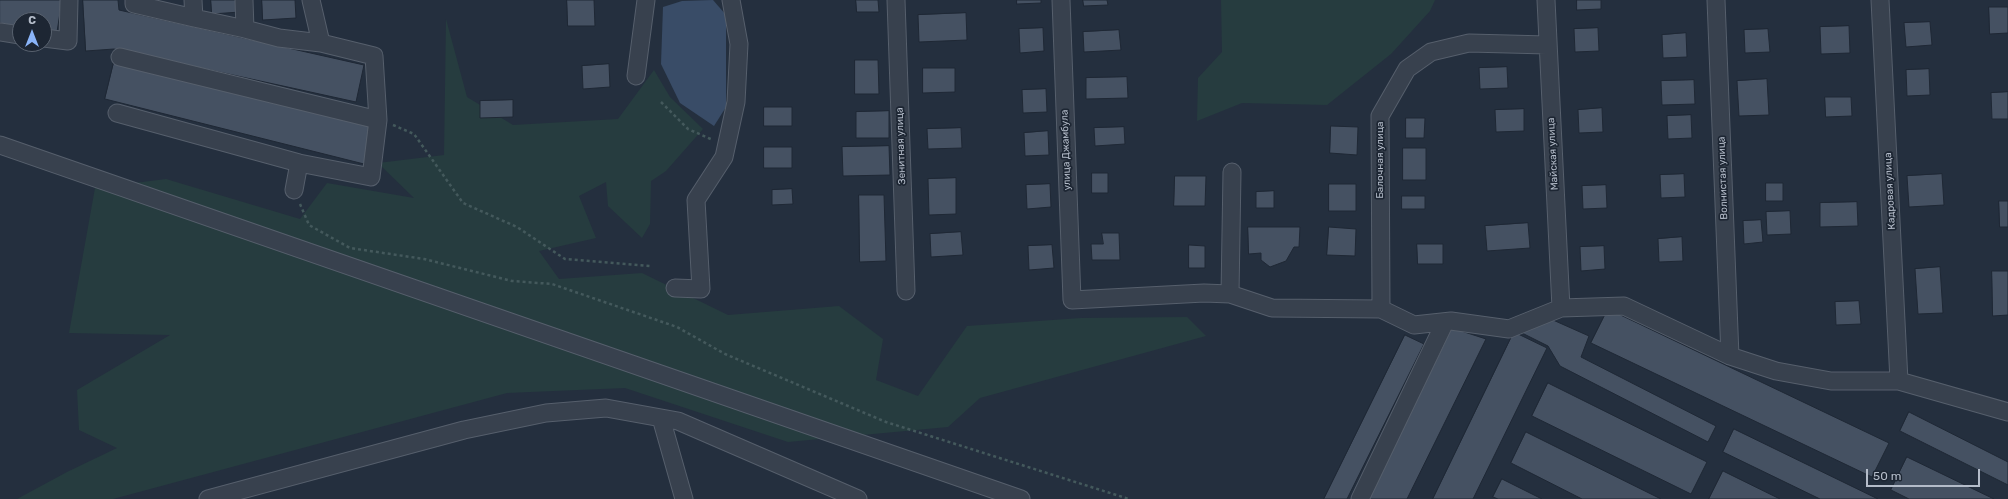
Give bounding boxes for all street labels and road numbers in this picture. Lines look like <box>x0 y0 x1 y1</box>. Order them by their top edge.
street label: Зенитная улица <box>894 107 908 185</box>
street label: улица Джамбула <box>1059 109 1073 191</box>
street label: Майская улица <box>1545 117 1561 191</box>
street label: Балочная улица <box>1374 121 1386 199</box>
street label: Волнистая улица <box>1716 136 1730 220</box>
street label: Кадровая улица <box>1882 152 1898 230</box>

